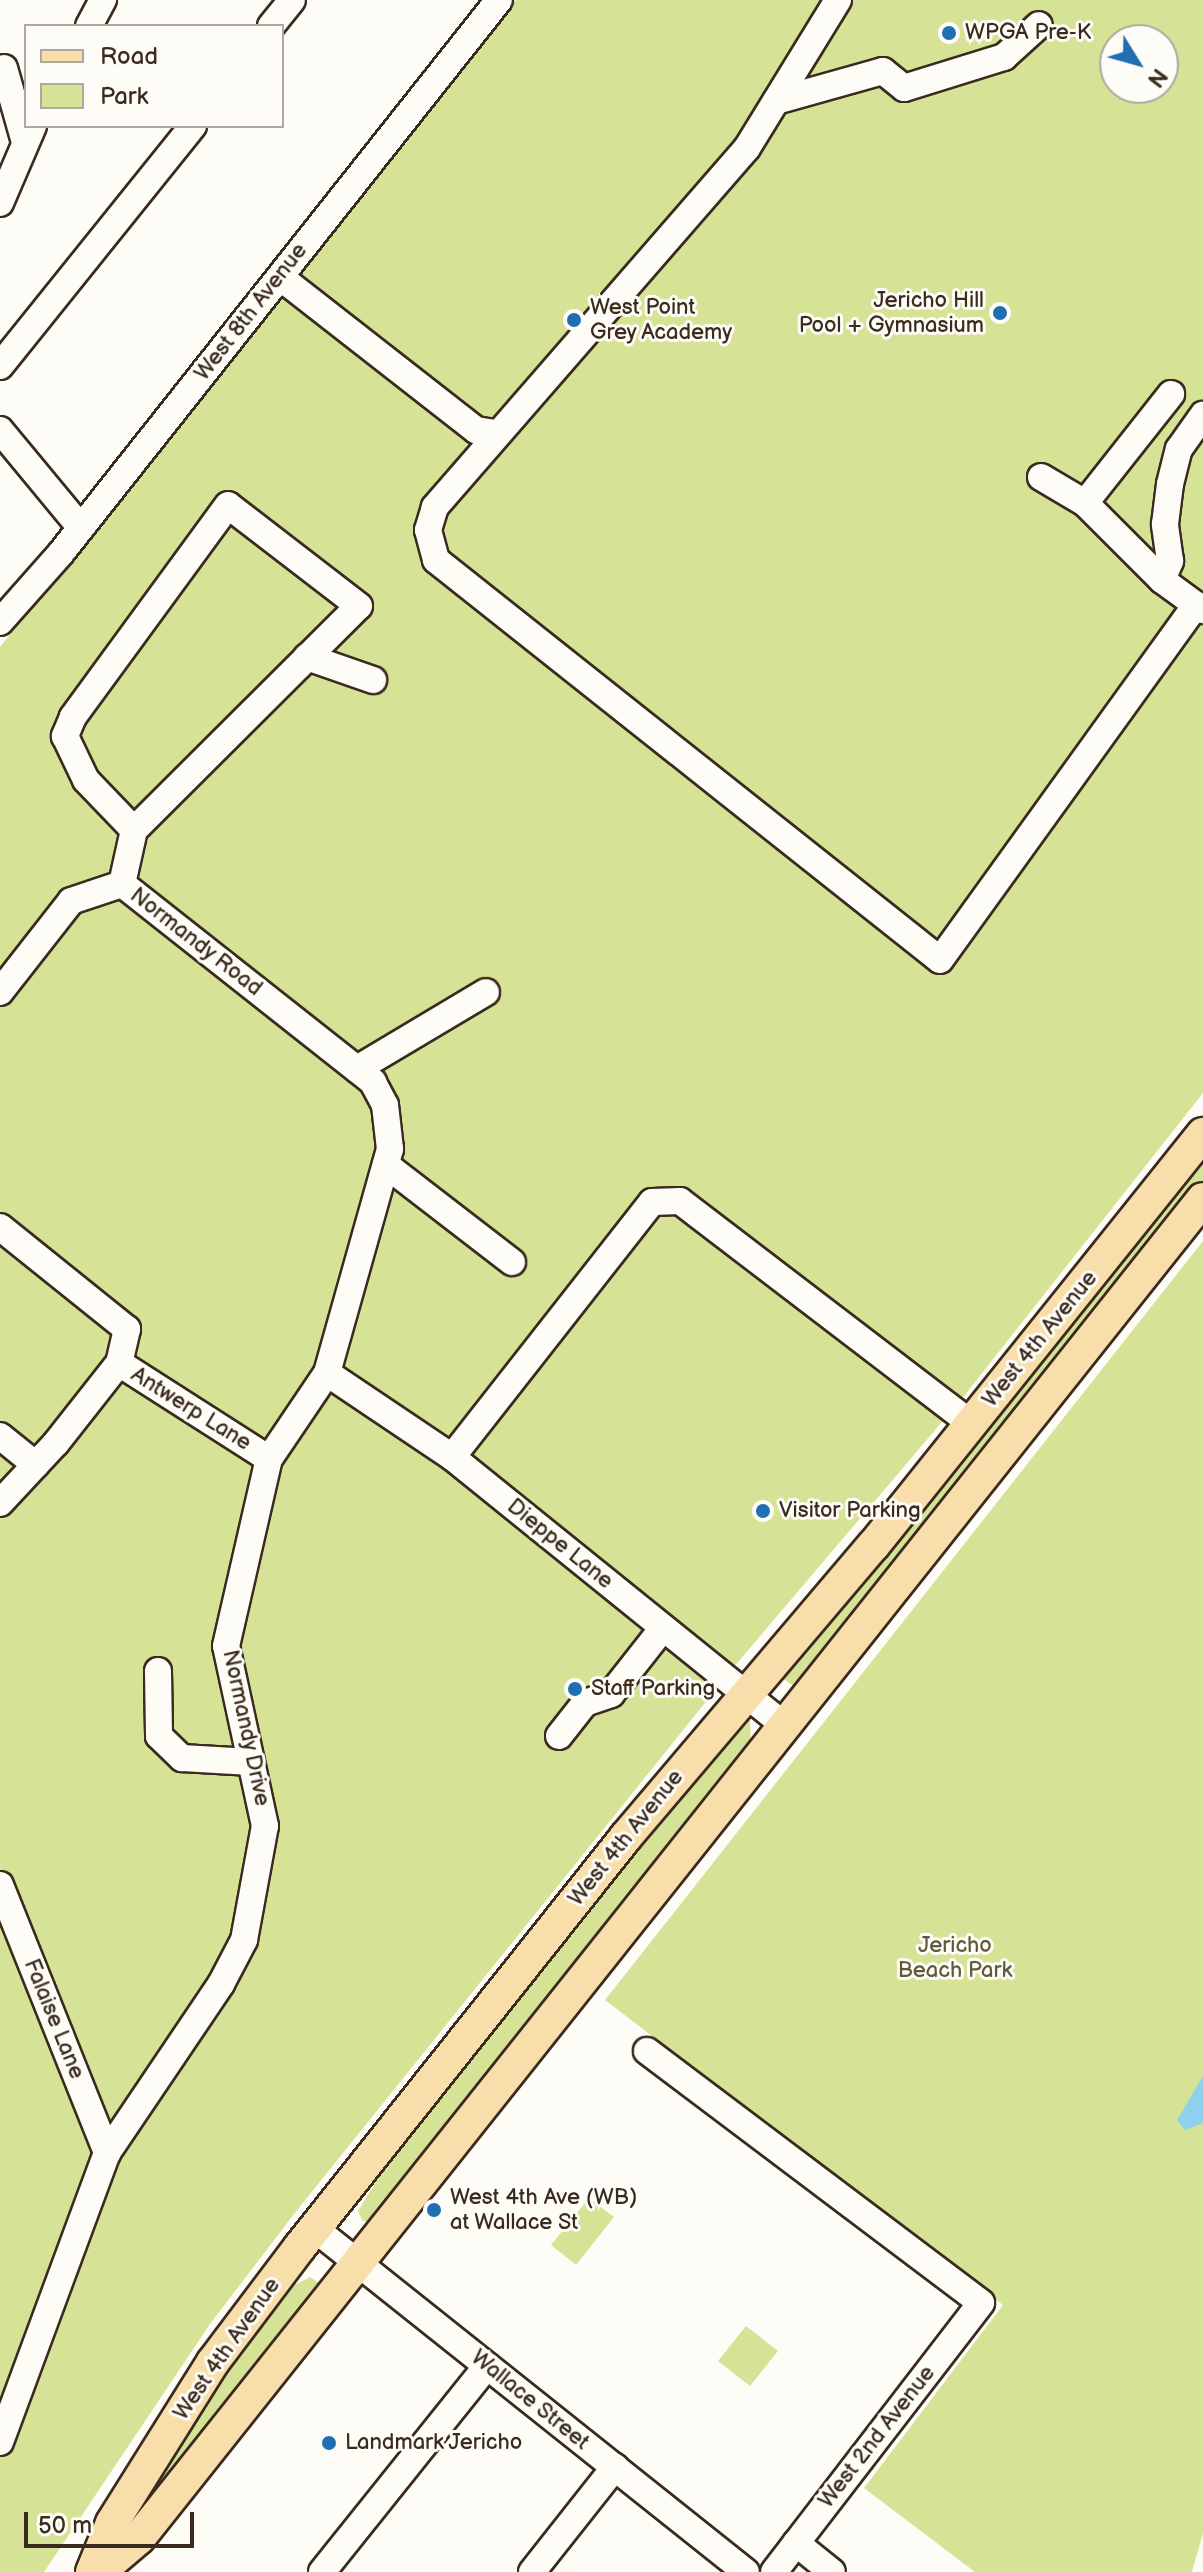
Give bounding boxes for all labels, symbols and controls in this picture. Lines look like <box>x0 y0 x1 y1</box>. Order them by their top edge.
place label: WPGA Pre-K <box>965 20 1091 46</box>
legend <box>24 24 284 128</box>
marker: WPGA Pre-K <box>940 24 958 42</box>
north arrow <box>1099 24 1179 104</box>
text: Road <box>100 42 158 71</box>
text: N <box>1141 63 1173 92</box>
text: Park <box>100 82 148 111</box>
street label: West 8th Avenue <box>189 238 313 386</box>
place label: Jericho Hill Pool + Gymnasium <box>799 287 984 338</box>
place label: West Point Grey Academy <box>590 294 734 346</box>
marker: Jericho Hill Pool + Gymnasium <box>991 304 1009 322</box>
marker: West Point Grey Academy <box>565 311 583 329</box>
street label: Normandy Road <box>124 882 268 1002</box>
street label: West 4th Avenue <box>977 1266 1103 1412</box>
street label: Antwerp Lane <box>126 1362 256 1456</box>
street label: Dieppe Lane <box>502 1493 618 1595</box>
place label: Visitor Parking <box>779 1498 921 1524</box>
marker: Visitor Parking <box>754 1502 772 1520</box>
street label: Normandy Drive <box>216 1647 276 1809</box>
place label: Staff Parking <box>591 1676 715 1702</box>
marker: Staff Parking <box>566 1680 584 1698</box>
street label: West 4th Avenue <box>563 1765 689 1911</box>
park label: Jericho Beach Park <box>898 1932 1012 1984</box>
street label: Falaise Lane <box>18 1955 90 2083</box>
place label: West 4th Ave (WB) at Wallace St <box>450 2184 637 2236</box>
marker: West 4th Ave (WB) at Wallace St <box>425 2201 443 2219</box>
street label: West 4th Avenue <box>168 2273 286 2425</box>
street label: Wallace Street <box>466 2344 594 2456</box>
street label: West 2nd Avenue <box>813 2361 941 2513</box>
place label: Landmark Jericho <box>345 2430 523 2456</box>
marker: Landmark Jericho <box>320 2434 338 2452</box>
scale bar <box>28 2496 198 2546</box>
text: 50 m <box>38 2511 92 2540</box>

